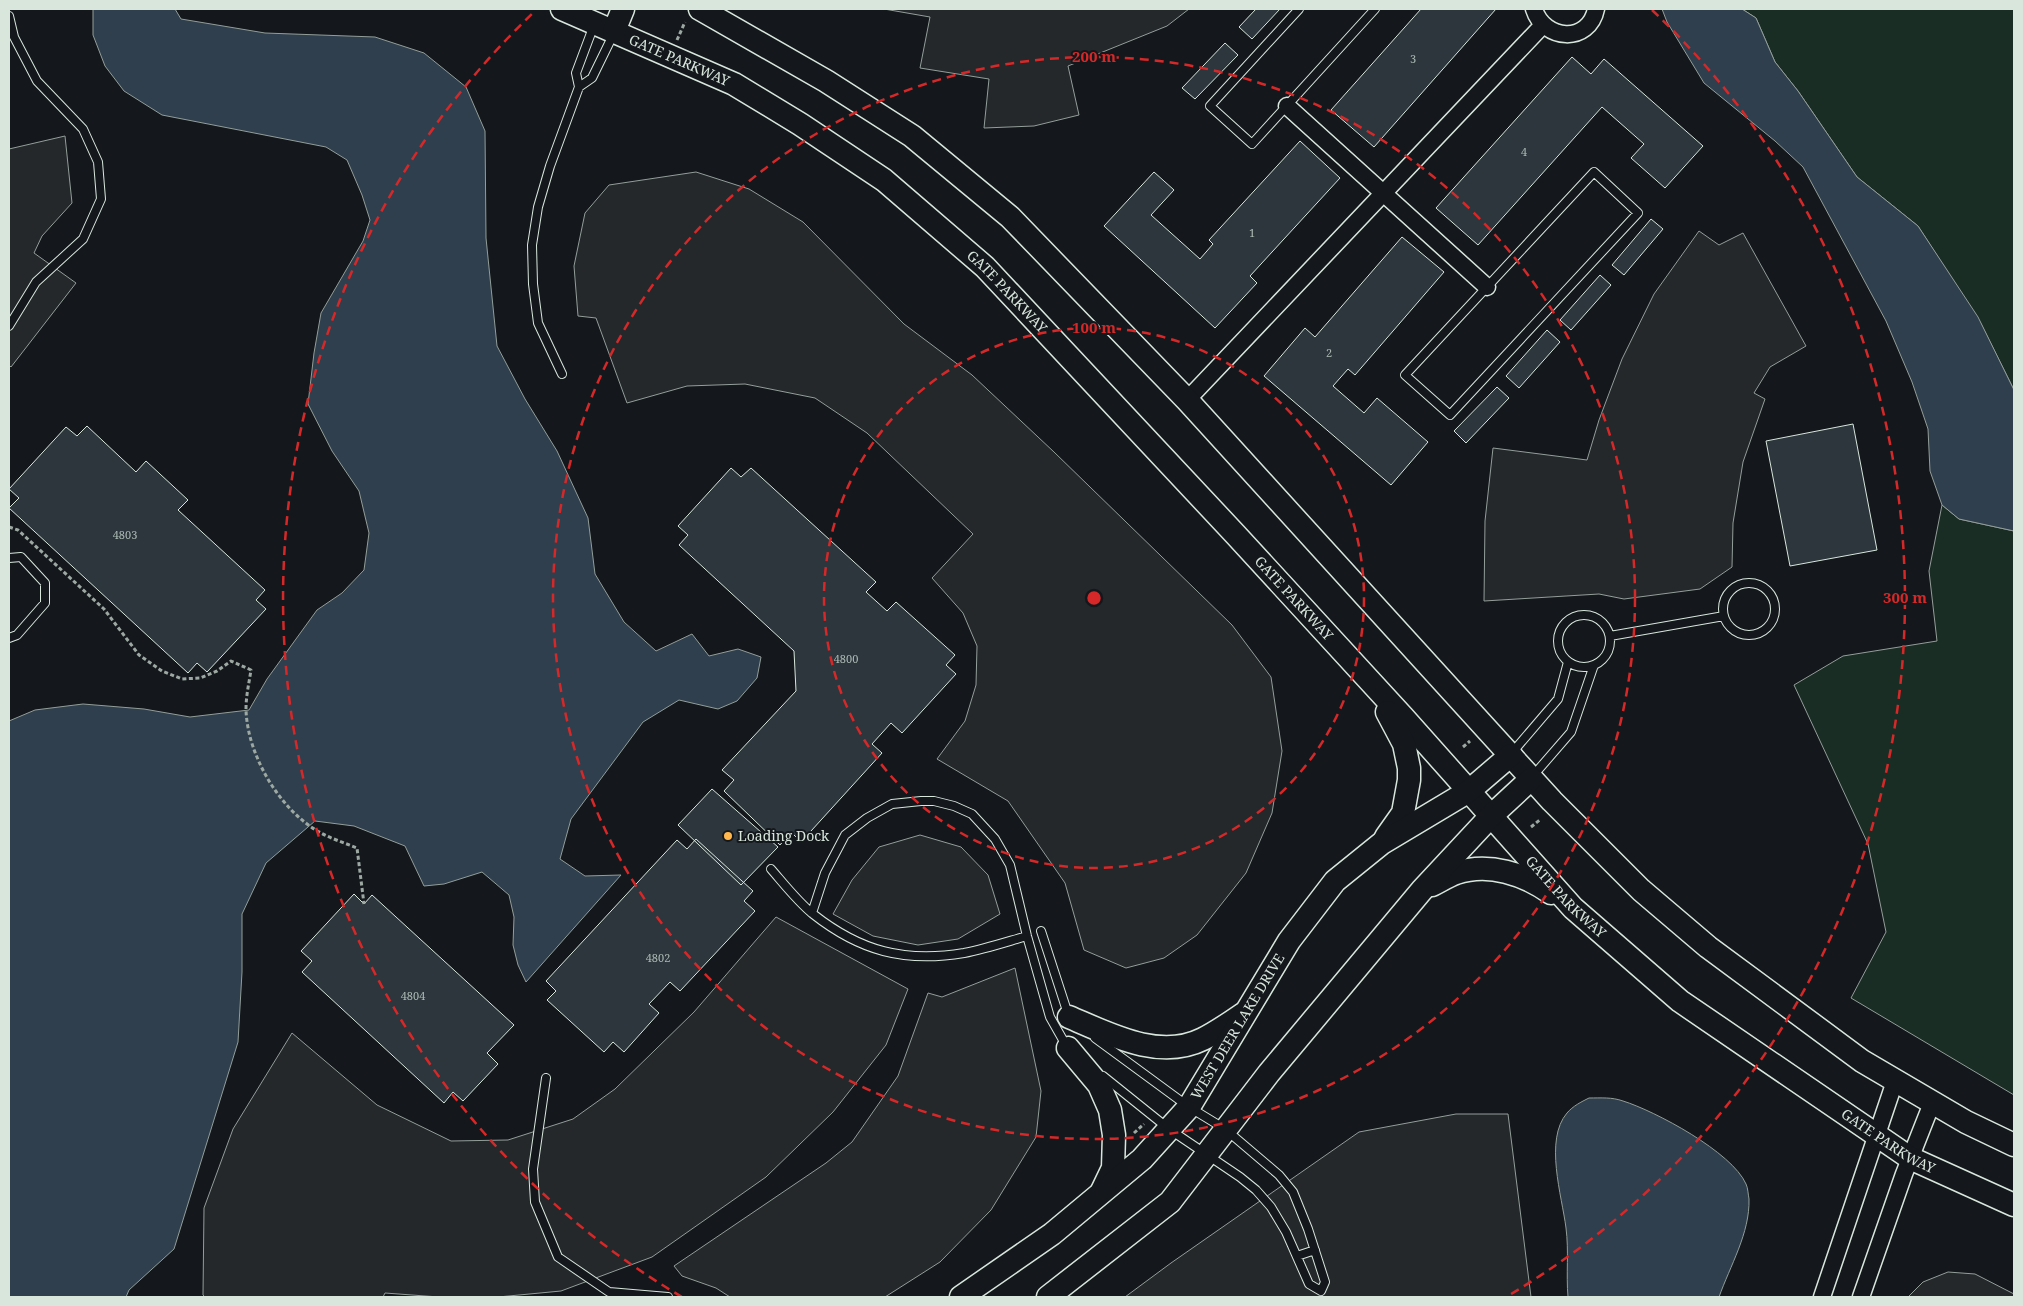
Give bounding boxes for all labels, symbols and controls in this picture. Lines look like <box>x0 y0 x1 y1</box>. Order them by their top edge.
street label: GATE PARKWAY <box>626 29 733 90</box>
text: 200 m <box>1072 46 1116 66</box>
house number: 3 <box>1410 51 1416 66</box>
house number: 4 <box>1521 144 1527 159</box>
house number: 1 <box>1249 225 1255 240</box>
street label: GATE PARKWAY <box>963 246 1052 337</box>
text: 100 m <box>1072 317 1116 337</box>
house number: 2 <box>1326 345 1332 360</box>
house number: 4803 <box>113 527 137 542</box>
street label: GATE PARKWAY <box>1251 552 1338 644</box>
text: 300 m <box>1883 587 1927 607</box>
centre of rings <box>1085 589 1103 607</box>
house number: 4800 <box>834 651 858 666</box>
place label: Loading Dock <box>738 826 830 845</box>
marker: Loading Dock <box>722 830 734 842</box>
street label: GATE PARKWAY <box>1522 851 1611 942</box>
house number: 4802 <box>646 950 670 965</box>
street label: WEST DEER LAKE DRIVE <box>1186 950 1288 1103</box>
house number: 4804 <box>401 988 425 1003</box>
street label: GATE PARKWAY <box>1838 1104 1939 1177</box>

